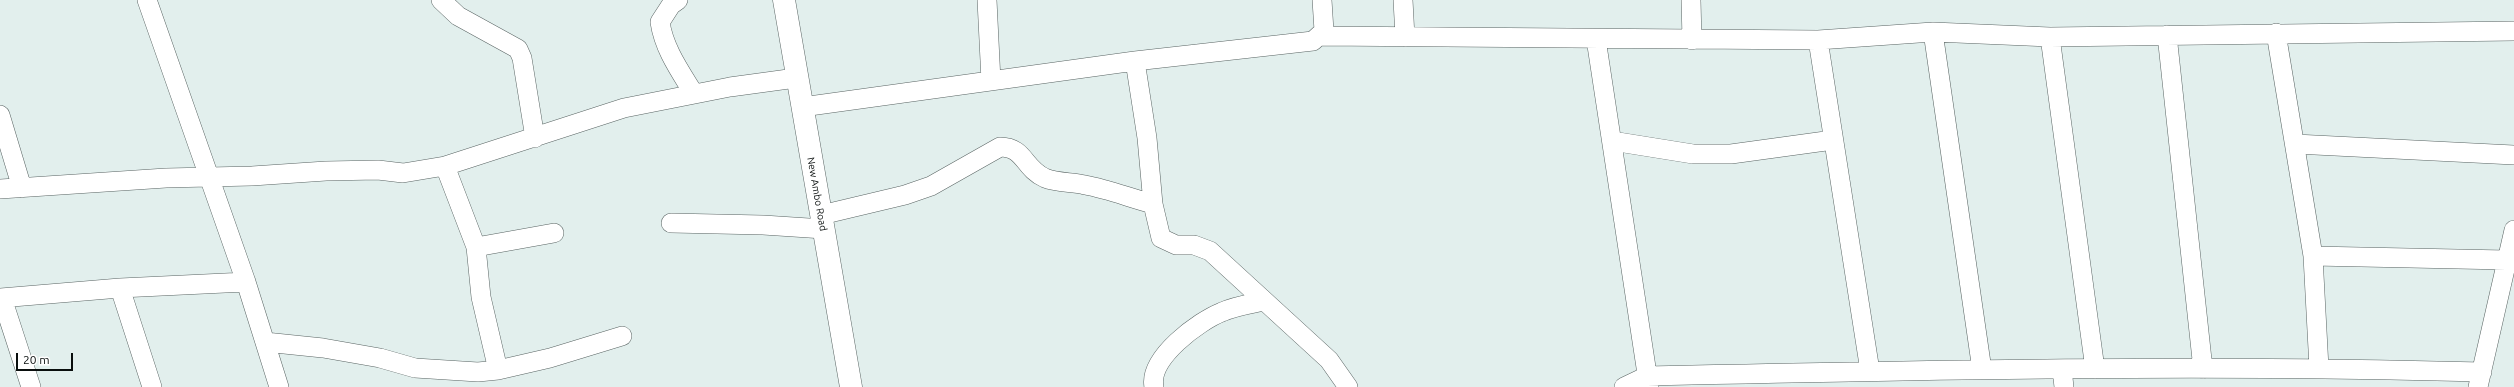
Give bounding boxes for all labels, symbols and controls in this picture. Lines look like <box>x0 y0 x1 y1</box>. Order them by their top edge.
street label: New Ambo Road <box>805 156 829 232</box>
scale bar <box>18 345 75 371</box>
text: 20 m <box>23 353 50 366</box>

